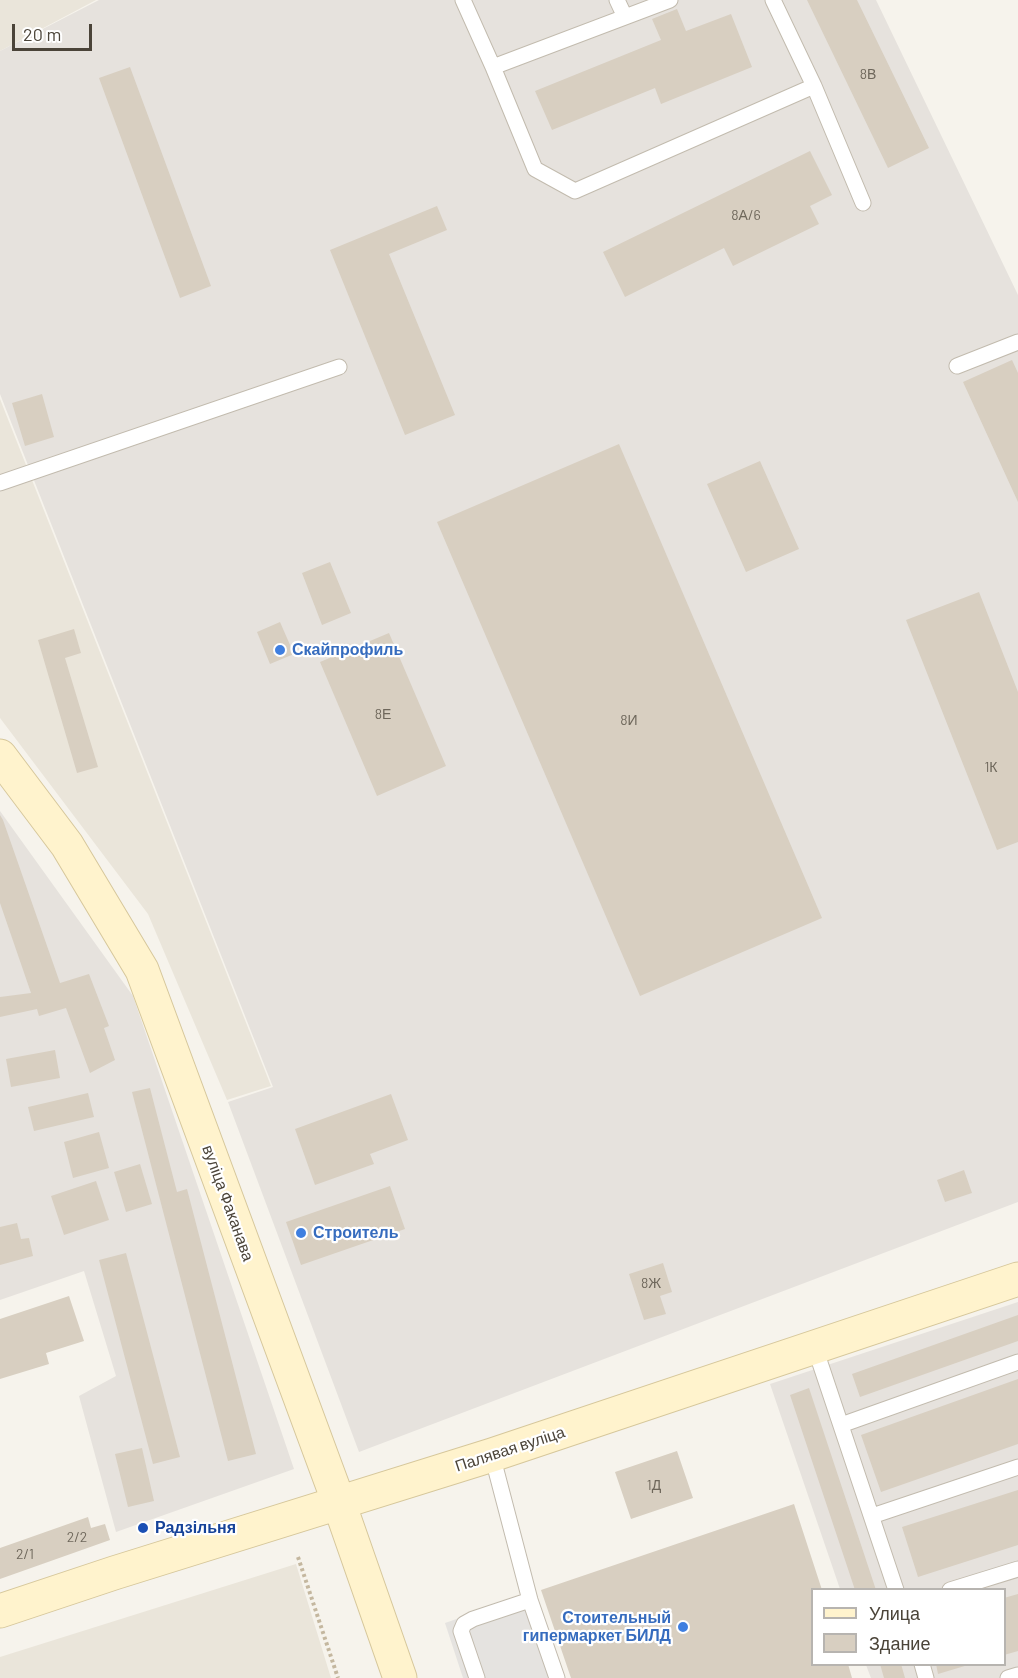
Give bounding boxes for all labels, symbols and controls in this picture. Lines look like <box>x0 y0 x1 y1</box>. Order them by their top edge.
scale bar <box>15 12 94 50</box>
text: 20 m <box>23 23 61 45</box>
house number: 8В <box>860 66 876 82</box>
house number: 8А/6 <box>731 207 761 223</box>
place label: Скайпрофиль <box>292 640 403 660</box>
marker: Скайпрофиль <box>273 643 287 657</box>
house number: 8Е <box>375 706 391 722</box>
house number: 8И <box>620 712 638 728</box>
house number: 1К <box>984 759 998 775</box>
street label: вуліца Факанава <box>198 1142 258 1264</box>
place label: Строитель <box>313 1223 399 1243</box>
marker: Строитель <box>294 1226 308 1240</box>
house number: 8Ж <box>641 1275 661 1291</box>
street label: Палявая вуліца <box>453 1422 567 1476</box>
house number: 1Д <box>647 1477 661 1493</box>
place label: Радзільня <box>155 1518 236 1538</box>
marker: Радзільня <box>136 1521 150 1535</box>
house number: 2/2 <box>67 1529 87 1545</box>
house number: 2/1 <box>16 1546 34 1562</box>
legend <box>811 1588 1006 1666</box>
text: Улица <box>869 1602 920 1624</box>
place label: Стоительный гипермаркет БИЛД <box>523 1608 671 1646</box>
marker: Стоительный гипермаркет БИЛД <box>676 1620 690 1634</box>
text: Здание <box>869 1632 930 1654</box>

